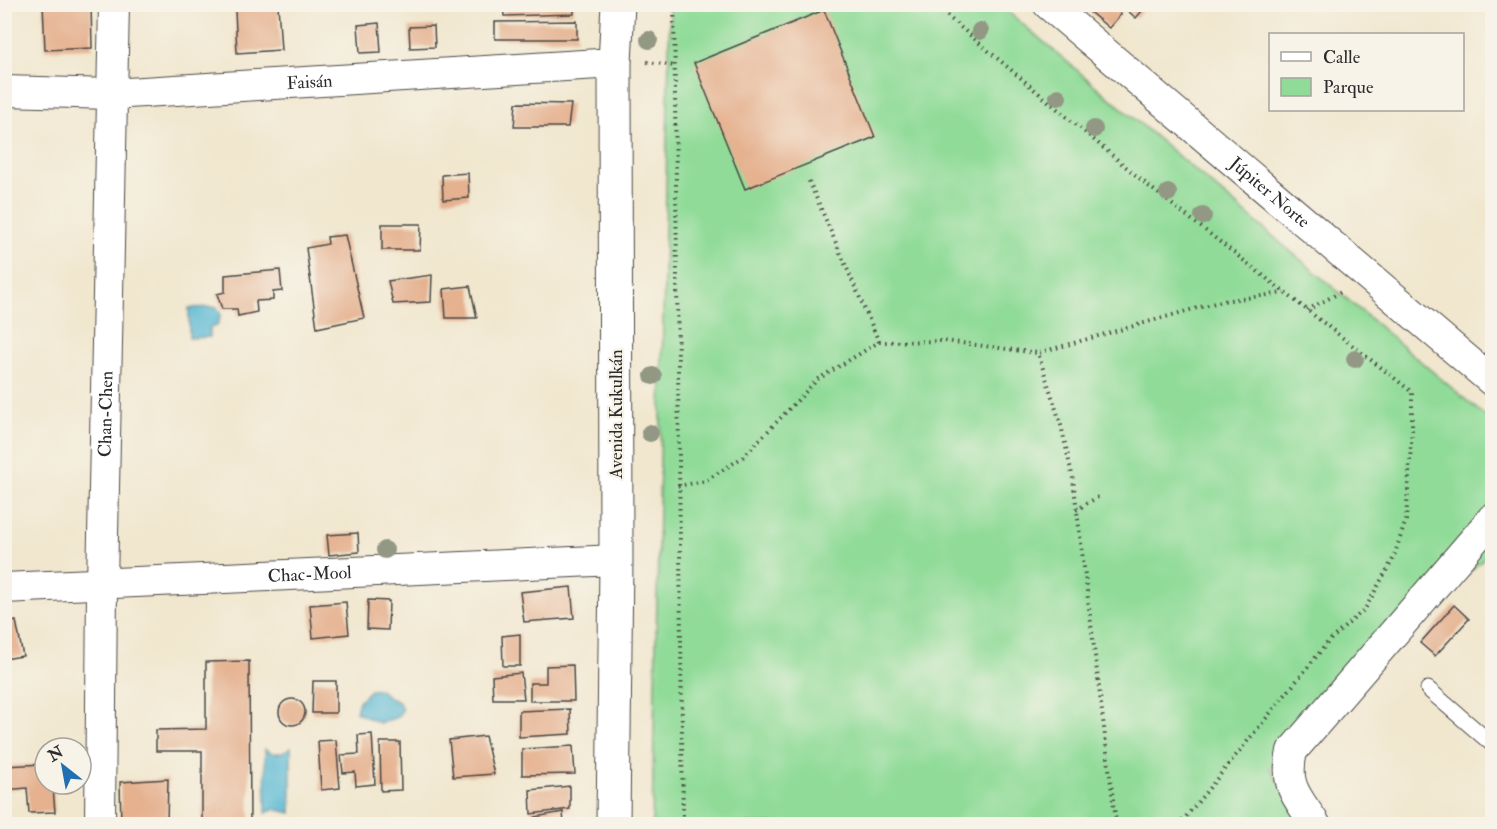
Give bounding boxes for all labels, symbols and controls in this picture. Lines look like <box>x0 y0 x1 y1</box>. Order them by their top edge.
legend <box>1269 33 1464 111</box>
text: Calle <box>1323 46 1361 69</box>
street label: Faisán <box>286 69 333 95</box>
text: Parque <box>1323 76 1374 99</box>
street label: Júpiter Norte <box>1224 151 1315 234</box>
street label: Avenida Kukulkán <box>605 349 628 480</box>
street label: Chan-Chen <box>94 371 118 457</box>
street label: Chac-Mool <box>267 561 353 588</box>
north arrow <box>33 736 93 796</box>
text: N <box>44 741 68 767</box>

